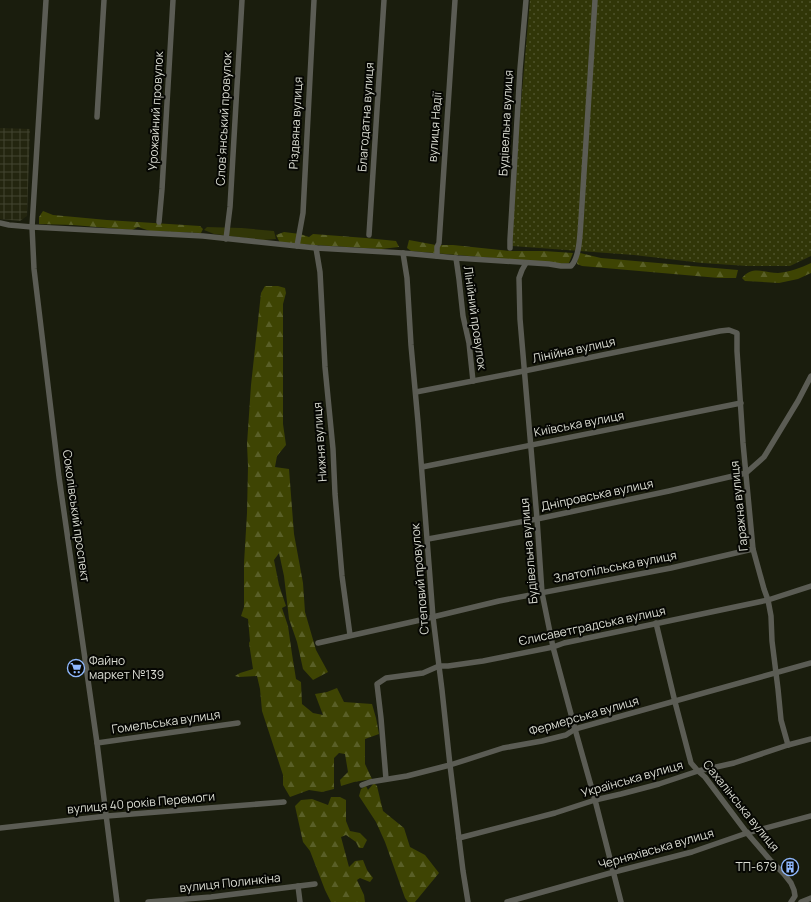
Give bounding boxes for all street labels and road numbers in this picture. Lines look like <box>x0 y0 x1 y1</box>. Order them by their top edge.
street label: Урожайний провулок <box>144 50 167 171</box>
street label: Словʼянський провулок <box>212 51 236 186</box>
street label: Благодатна вулиця <box>353 62 378 172</box>
street label: Будівельна вулиця <box>494 69 517 177</box>
street label: Різдвяна вулиця <box>285 76 306 170</box>
street label: вулиця Надії <box>424 90 446 163</box>
street label: Лінійний провулок <box>460 265 491 372</box>
street label: Лінійна вулиця <box>531 332 617 367</box>
street label: Нижня вулиця <box>308 402 331 482</box>
street label: Київська вулиця <box>532 406 625 441</box>
street label: Соколівський проспект <box>59 449 94 583</box>
street label: Гаражна вулиця <box>725 460 752 552</box>
street label: Дніпровська вулиця <box>539 474 655 515</box>
street label: Будівельна вулиця <box>515 497 542 605</box>
street label: Степовий провулок <box>406 522 433 635</box>
street label: Златопільська вулиця <box>552 546 678 587</box>
street label: Єлисаветградська вулиця <box>517 602 667 649</box>
street label: Фермерська вулиця <box>527 692 641 739</box>
street label: Гомельська вулиця <box>111 705 221 738</box>
street label: Українська вулиця <box>579 756 685 801</box>
street label: Сахалінська вулиця <box>699 756 784 855</box>
street label: вулиця 40 років Перемоги <box>66 788 216 817</box>
street label: Черняхівська вулиця <box>596 824 716 873</box>
street label: вулиця Полинкіна <box>179 869 281 896</box>

